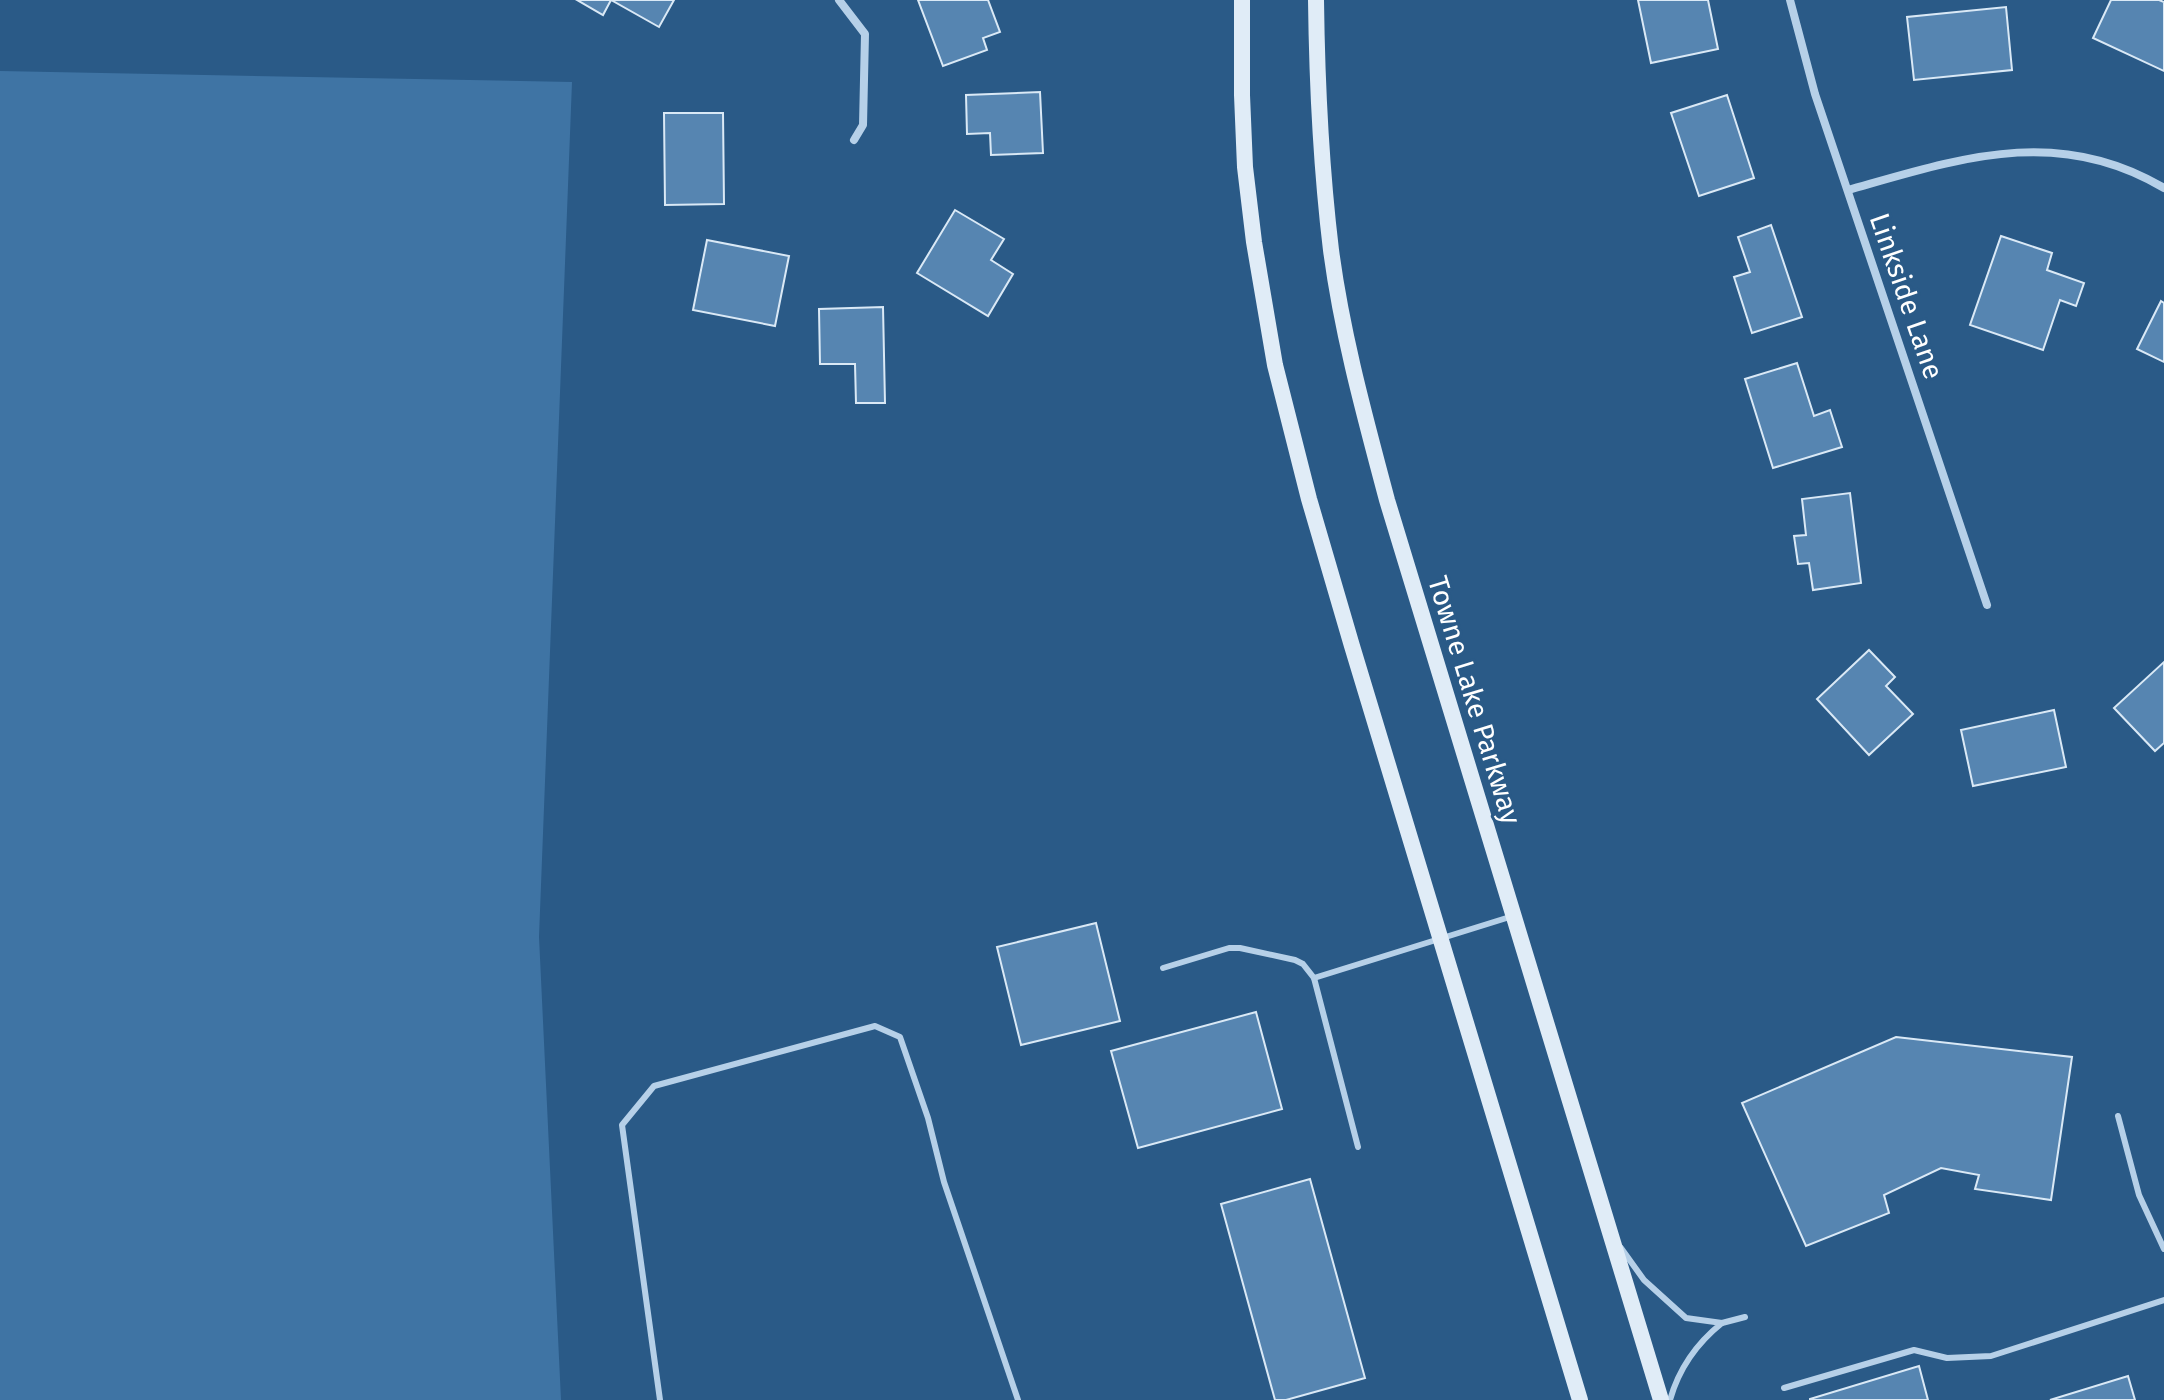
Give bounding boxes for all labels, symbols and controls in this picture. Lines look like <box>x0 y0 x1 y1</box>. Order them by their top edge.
street label: Linkside Lane <box>1863 209 1950 384</box>
street label: Towne Lake Parkway <box>1421 572 1528 828</box>

